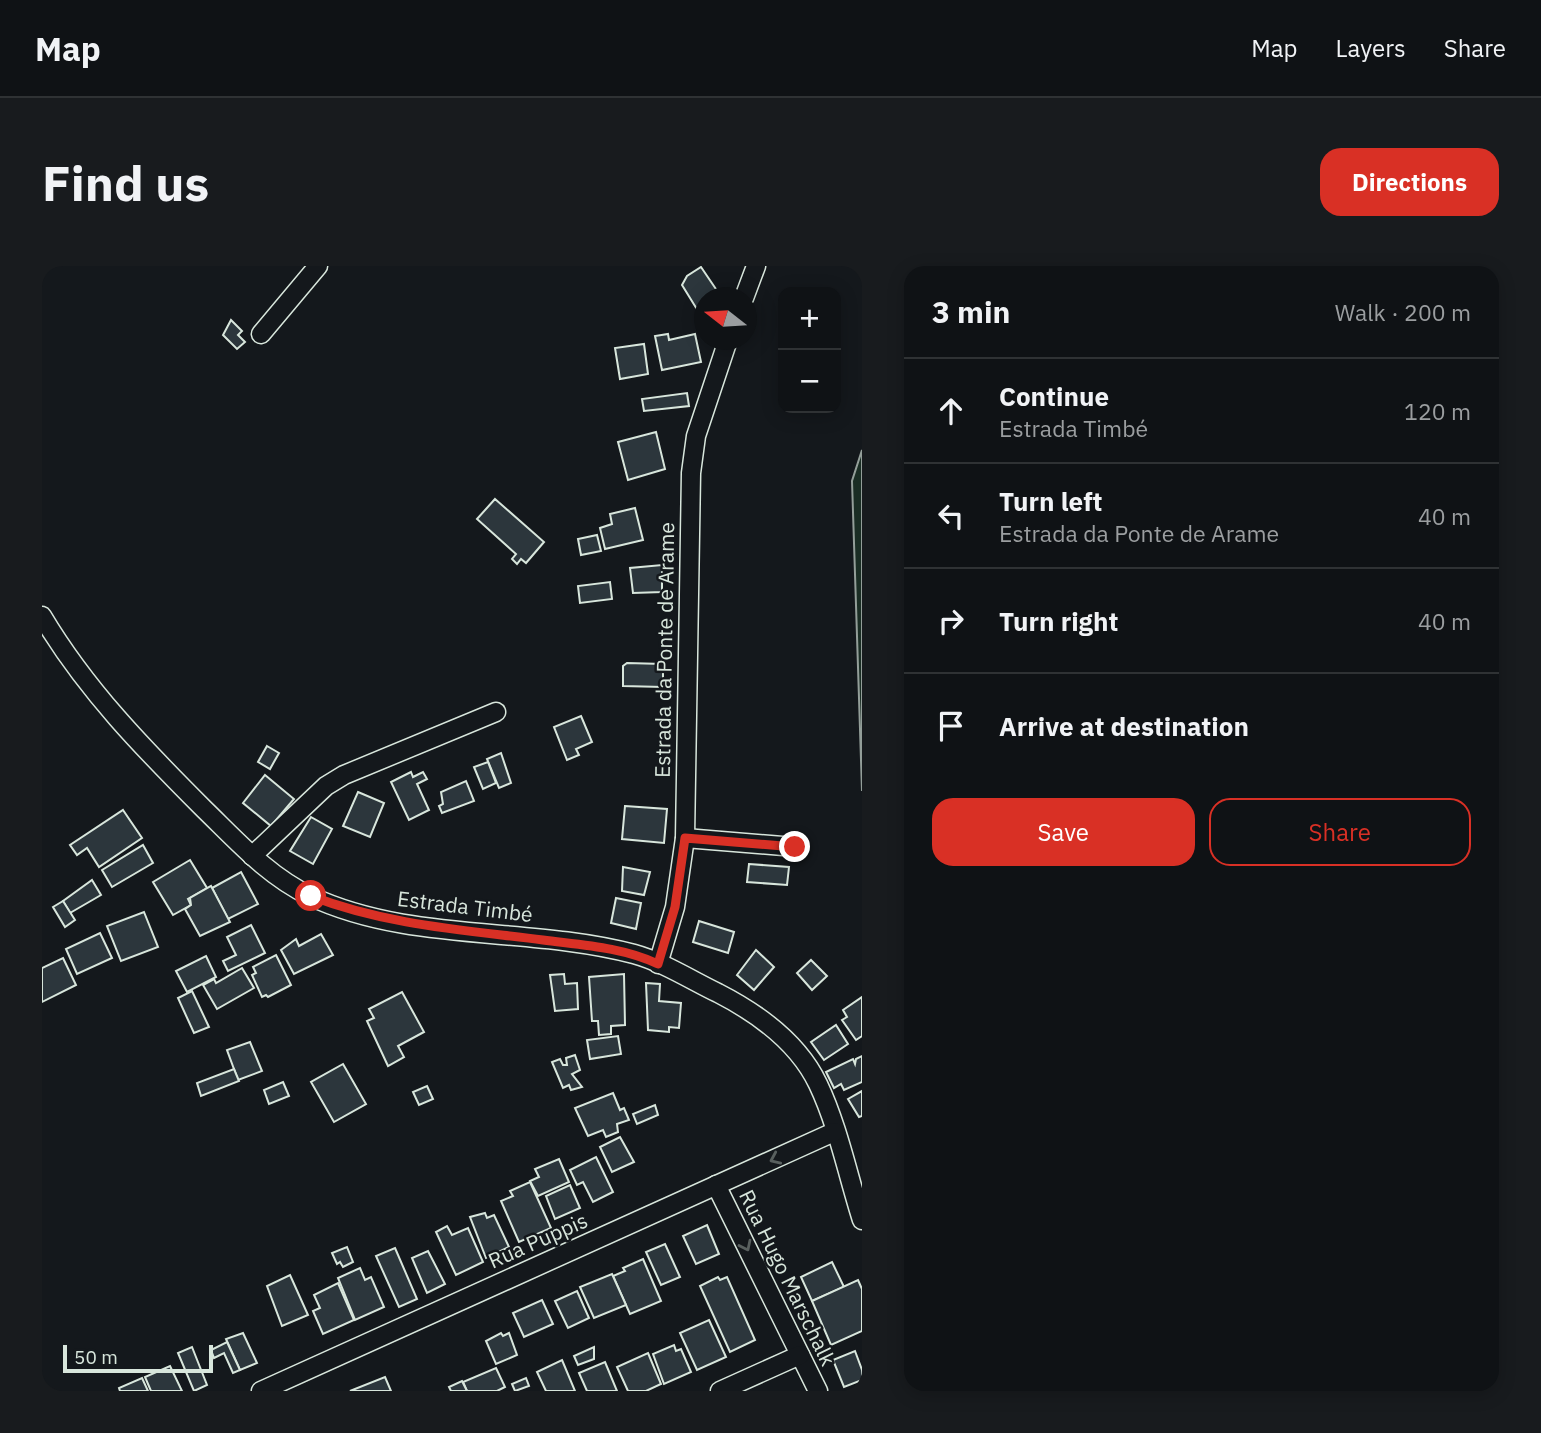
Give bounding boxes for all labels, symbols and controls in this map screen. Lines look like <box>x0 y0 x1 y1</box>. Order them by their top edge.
text: Map <box>35 27 101 70</box>
text: Map <box>1251 32 1298 64</box>
text: Layers <box>1336 32 1406 64</box>
text: Share <box>1444 32 1506 64</box>
button: Directions <box>1320 148 1499 216</box>
text: Find us <box>42 151 209 214</box>
north arrow <box>694 287 757 350</box>
map controls <box>778 287 841 413</box>
button: + <box>778 287 841 350</box>
text: 3 min <box>932 292 1010 331</box>
text: Walk · 200 m <box>1335 297 1471 327</box>
button: − <box>778 350 841 413</box>
text: Continue <box>999 379 1109 413</box>
icon: ahead <box>932 392 970 430</box>
text: 120 m <box>1404 396 1471 426</box>
text: Estrada Timbé <box>999 413 1148 443</box>
text: Turn left <box>999 484 1102 518</box>
icon: left <box>932 497 970 535</box>
text: 40 m <box>1418 501 1471 531</box>
text: Estrada da Ponte de Arame <box>999 518 1279 548</box>
street label: Estrada da Ponte de Arame <box>648 522 680 778</box>
icon: right <box>932 602 970 640</box>
text: Turn right <box>999 604 1118 638</box>
text: 40 m <box>1418 606 1471 636</box>
icon: arrive <box>932 707 970 745</box>
text: Arrive at destination <box>999 709 1249 743</box>
button: Save <box>932 798 1195 866</box>
button: Share <box>1209 798 1471 866</box>
route end <box>779 831 810 862</box>
route start <box>295 880 326 911</box>
street label: Estrada Timbé <box>396 884 534 928</box>
one-way arrow <box>770 1151 782 1165</box>
street label: Rua Hugo Marschalk <box>733 1185 843 1370</box>
street label: Rua Puppis <box>483 1206 592 1274</box>
one-way arrow <box>738 1239 752 1251</box>
scale bar <box>63 1342 214 1374</box>
text: 50 m <box>74 1345 118 1369</box>

